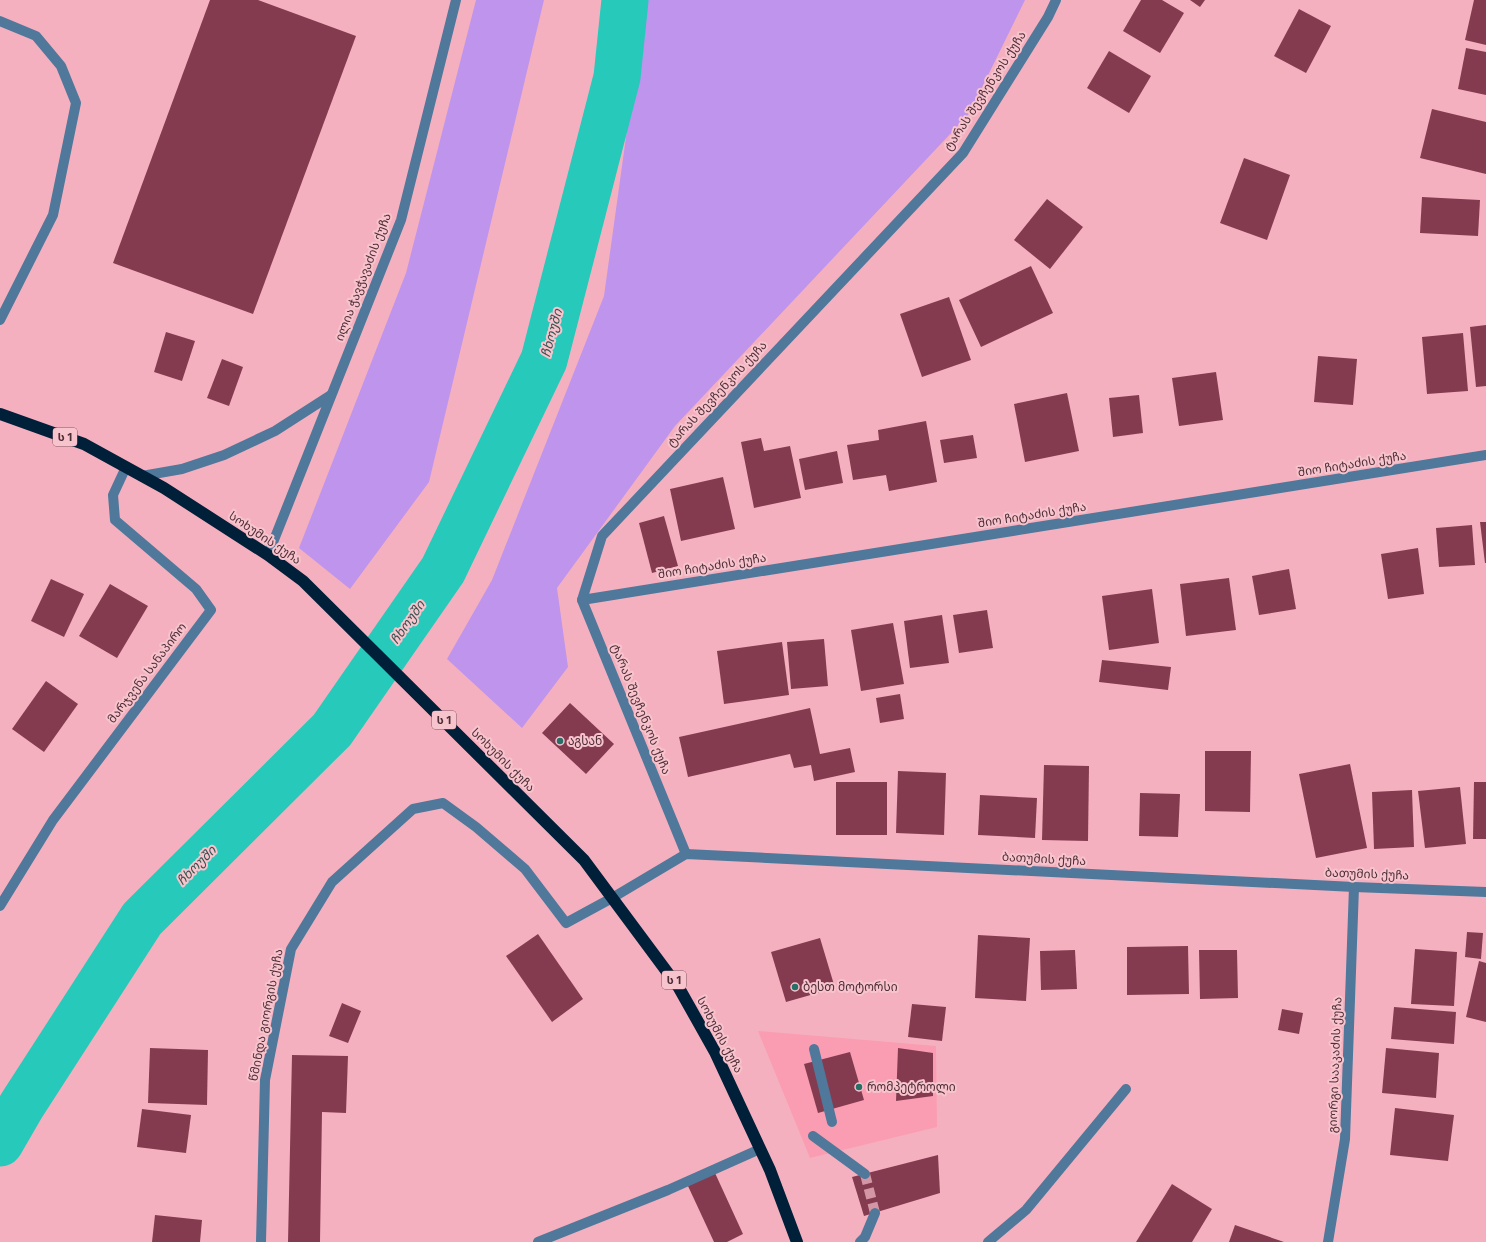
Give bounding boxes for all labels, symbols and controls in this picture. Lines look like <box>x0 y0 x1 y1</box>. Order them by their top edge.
street label: ტარას შევჩენკოს ქუჩა <box>941 29 1029 153</box>
street label: ილია ჭავჭავაძის ქუჩა <box>332 211 395 343</box>
water label: ჩხოუში <box>538 307 566 359</box>
street label: ტარას შევჩენკოს ქუჩა <box>664 338 770 450</box>
road number: ს 1 <box>53 428 77 446</box>
street label: შიო ჩიტაძის ქუჩა <box>1297 449 1407 479</box>
street label: შიო ჩიტაძის ქუჩა <box>977 500 1087 530</box>
street label: სოხუმის ქუჩა <box>226 509 304 567</box>
street label: შიო ჩიტაძის ქუჩა <box>657 551 767 581</box>
water label: ჩხოუში <box>387 597 429 647</box>
street label: მარჯვენა სანაპირო <box>105 620 189 726</box>
street label: ტარას შევჩენკოს ქუჩა <box>608 642 674 776</box>
road number: ს 1 <box>432 711 456 729</box>
street label: სოხუმის ქუჩა <box>468 725 538 795</box>
place label: აგსან <box>568 734 602 748</box>
marker: აგსან <box>555 736 565 746</box>
water label: ჩხოუში <box>174 842 220 889</box>
street label: ბათუმის ქუჩა <box>1002 850 1086 868</box>
street label: ბათუმის ქუჩა <box>1325 866 1409 882</box>
street label: წმინდა გიორგის ქუჩა <box>246 948 287 1082</box>
road number: ს 1 <box>662 971 686 989</box>
place label: ბესთ მოტორსი <box>803 980 898 994</box>
marker: ბესთ მოტორსი <box>790 982 800 992</box>
street label: სოხუმის ქუჩა <box>694 995 746 1075</box>
street label: გიორგი სააკაძის ქუჩა <box>1326 997 1344 1133</box>
place label: რომპეტროლი <box>867 1080 956 1095</box>
marker: რომპეტროლი <box>854 1082 864 1092</box>

